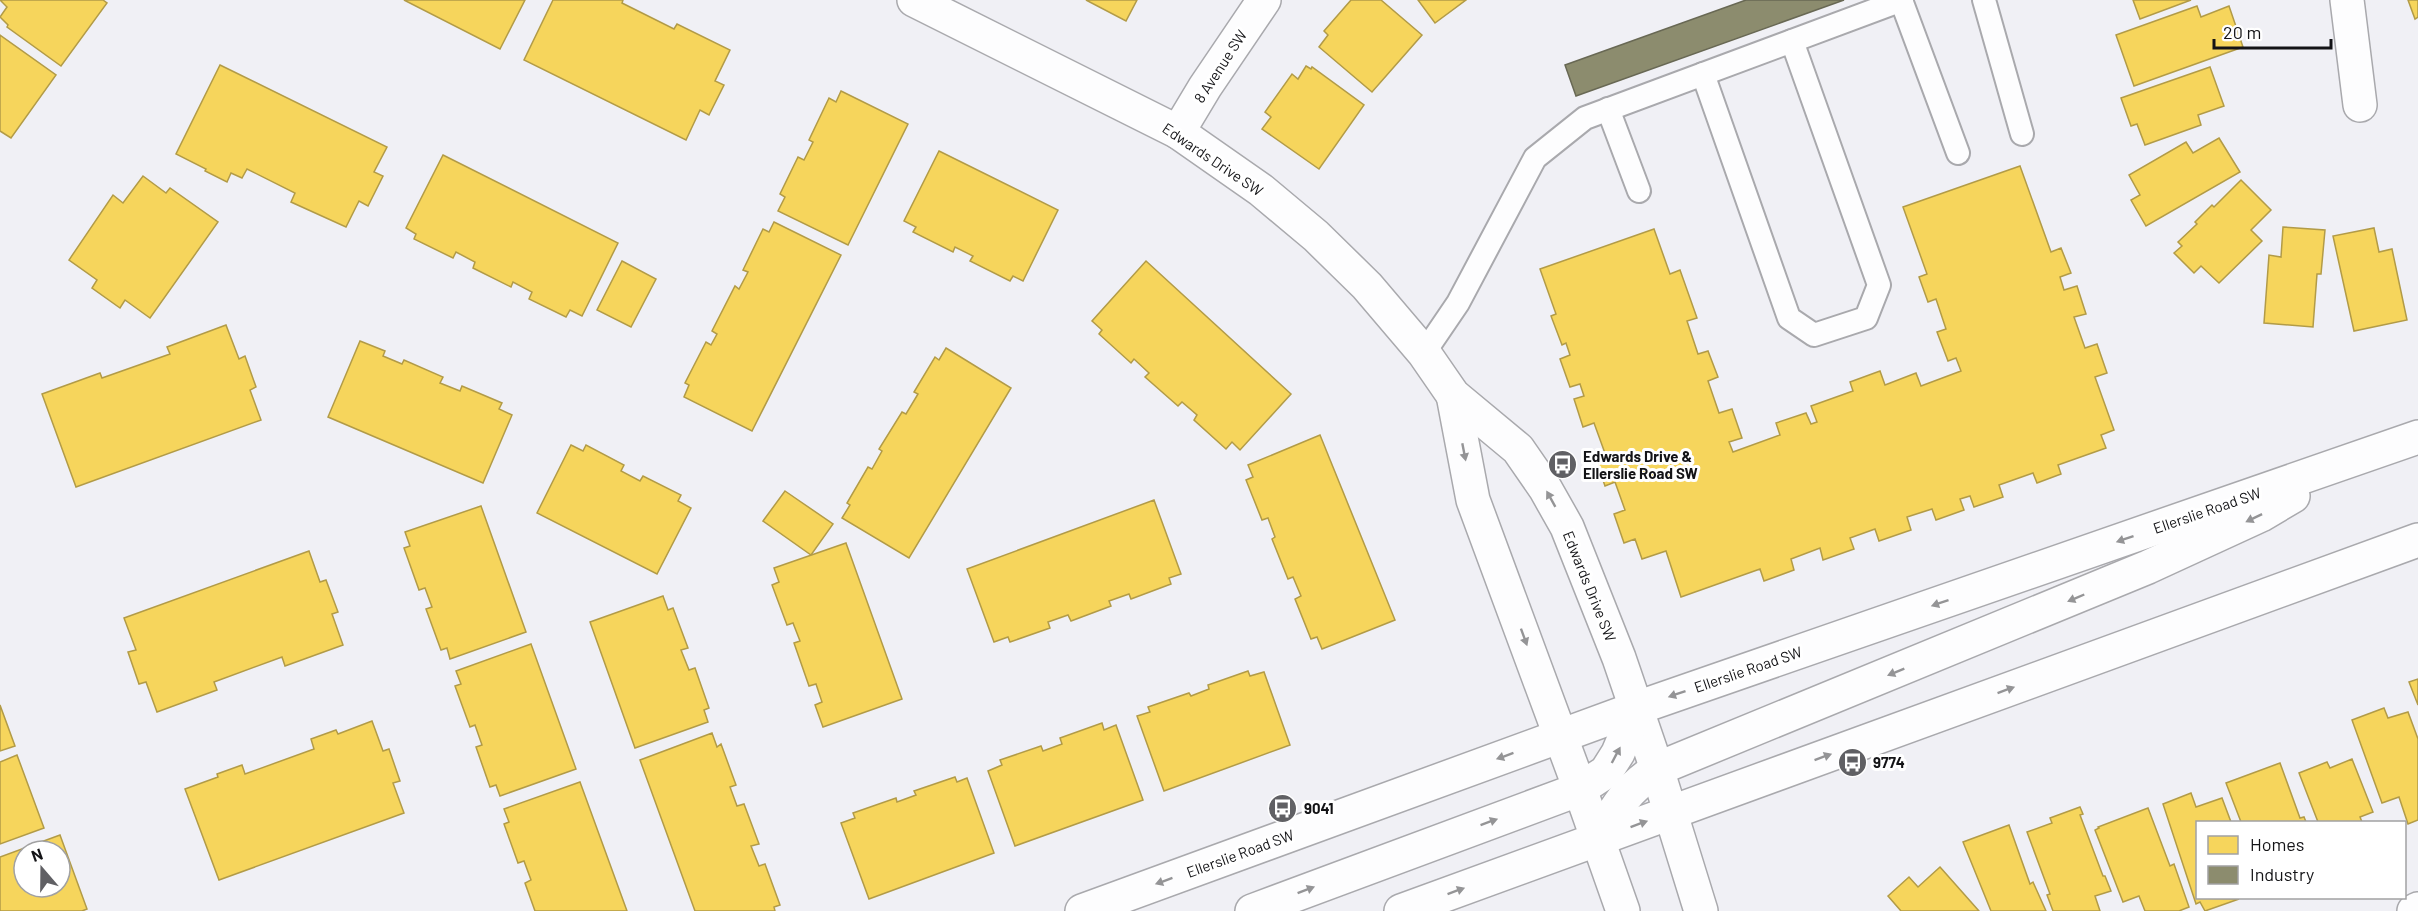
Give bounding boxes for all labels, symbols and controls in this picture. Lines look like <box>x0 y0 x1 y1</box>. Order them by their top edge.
scale bar <box>2214 12 2331 50</box>
text: 20 m <box>2223 21 2261 43</box>
street label: 8 Avenue SW <box>1190 26 1250 106</box>
street label: Edwards Drive SW <box>1159 119 1267 199</box>
one-way arrow <box>1460 443 1469 462</box>
place label: Edwards Drive & Ellerslie Road SW <box>1583 447 1698 482</box>
bus stop icon: Edwards Drive & Ellerslie Road SW <box>1546 449 1578 481</box>
street label: Ellerslie Road SW <box>2151 483 2263 537</box>
one-way arrow <box>1546 490 1556 507</box>
one-way arrow <box>2246 514 2263 523</box>
street label: Edwards Drive SW <box>1560 528 1620 644</box>
one-way arrow <box>2115 534 2133 544</box>
one-way arrow <box>2067 594 2085 603</box>
one-way arrow <box>1931 598 1949 608</box>
one-way arrow <box>1520 628 1530 646</box>
street label: Ellerslie Road SW <box>1692 642 1804 696</box>
one-way arrow <box>1887 668 1905 677</box>
one-way arrow <box>1997 685 2015 695</box>
one-way arrow <box>1668 690 1686 699</box>
one-way arrow <box>1611 746 1621 763</box>
bus stop icon: 9774 <box>1836 746 1868 778</box>
one-way arrow <box>1496 752 1514 761</box>
one-way arrow <box>1814 752 1832 762</box>
place label: 9774 <box>1873 753 1905 771</box>
bus stop icon: 9041 <box>1267 792 1299 824</box>
place label: 9041 <box>1304 799 1333 817</box>
one-way arrow <box>1480 817 1498 827</box>
one-way arrow <box>1631 818 1649 828</box>
legend <box>2196 821 2406 899</box>
street label: Ellerslie Road SW <box>1184 825 1296 881</box>
text: Homes <box>2250 833 2304 855</box>
north arrow <box>12 839 72 899</box>
text: N <box>28 844 45 865</box>
text: Industry <box>2250 863 2314 885</box>
one-way arrow <box>1155 877 1173 886</box>
one-way arrow <box>1297 885 1315 895</box>
one-way arrow <box>1447 886 1465 895</box>

